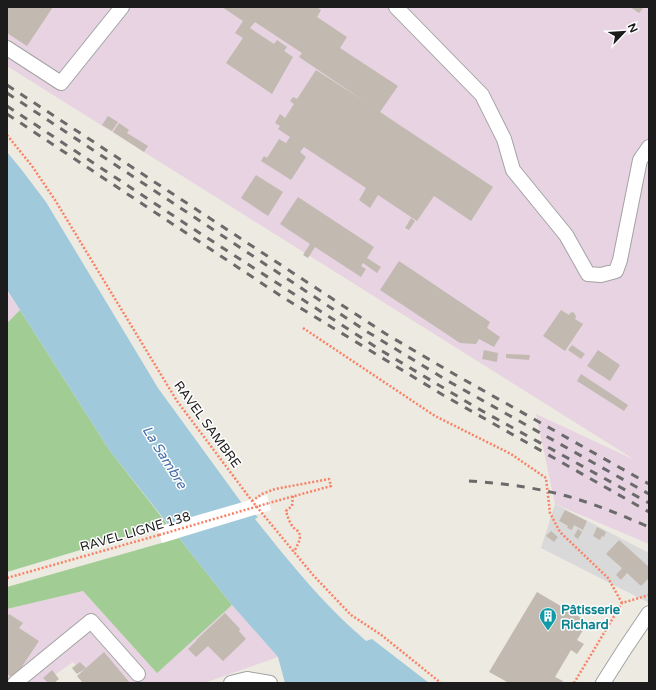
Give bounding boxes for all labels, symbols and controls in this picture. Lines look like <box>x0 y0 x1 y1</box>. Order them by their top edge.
north arrow <box>604 12 644 52</box>
text: N <box>625 21 640 35</box>
street label: RAVEL SAMBRE <box>170 378 244 471</box>
water label: La Sambre <box>139 423 191 493</box>
street label: RAVEL LIGNE 138 <box>78 509 192 555</box>
place label: Pâtisserie Richard <box>561 602 621 633</box>
building icon: Pâtisserie Richard <box>538 606 558 631</box>

